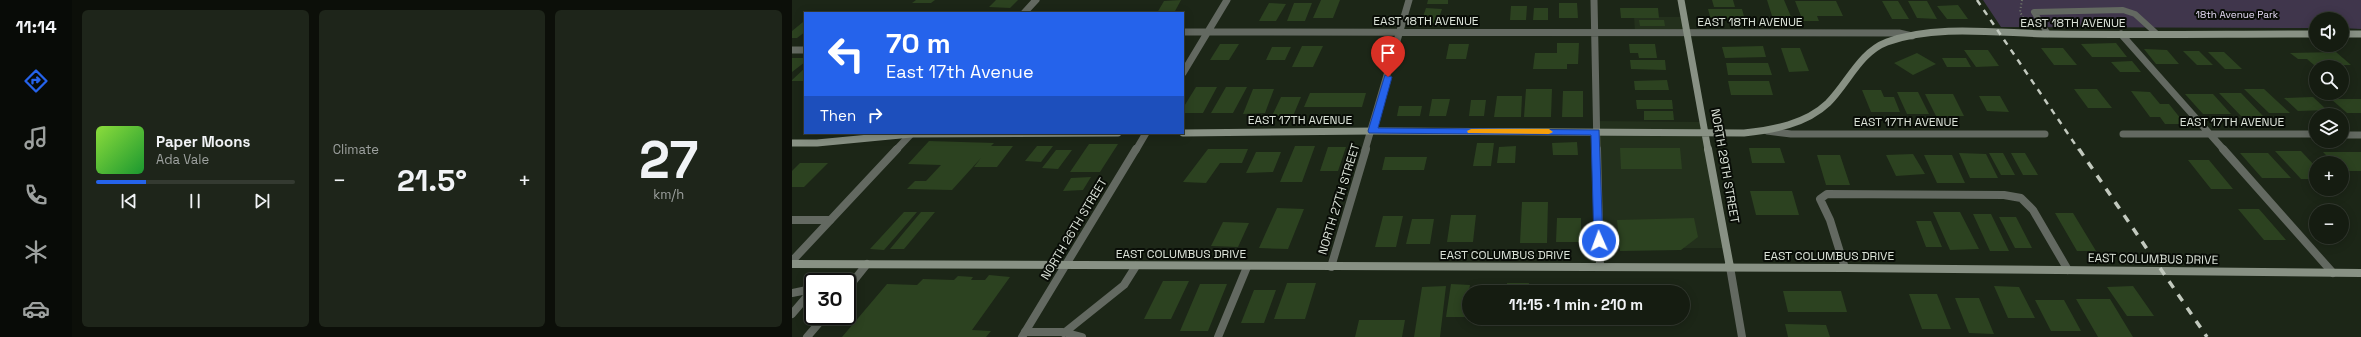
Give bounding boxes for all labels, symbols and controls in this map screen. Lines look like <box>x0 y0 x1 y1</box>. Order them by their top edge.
park label: 18th Avenue Park <box>2196 8 2279 21</box>
map controls <box>2309 12 2349 244</box>
button: sound <box>2309 12 2349 52</box>
street label: EAST 18TH AVENUE <box>1373 13 1479 29</box>
street label: EAST 18TH AVENUE <box>1697 14 1803 30</box>
text: 11:14 <box>15 15 57 38</box>
street label: EAST 18TH AVENUE <box>2020 15 2126 31</box>
text: 70 m <box>886 25 951 61</box>
icon: left <box>820 28 872 80</box>
pin <box>1371 36 1405 77</box>
icon: arrive <box>1377 42 1399 64</box>
text: East 17th Avenue <box>886 60 1034 83</box>
button: search <box>2309 60 2349 100</box>
icon: directions <box>22 67 50 95</box>
icon: right <box>864 104 886 126</box>
text: Then <box>820 106 856 125</box>
street label: NORTH 29TH STREET <box>1707 107 1743 225</box>
button: layers <box>2309 108 2349 148</box>
street label: EAST 17TH AVENUE <box>1248 112 1353 128</box>
street label: EAST 17TH AVENUE <box>1854 114 1959 130</box>
street label: EAST 17TH AVENUE <box>2180 114 2285 130</box>
icon: music <box>22 124 50 152</box>
text: 27 <box>639 127 698 193</box>
text: Paper Moons <box>156 132 250 151</box>
text: Climate <box>333 141 379 158</box>
street label: NORTH 27TH STREET <box>1314 141 1364 257</box>
text: Ada Vale <box>156 151 209 168</box>
button: + <box>2309 156 2349 196</box>
text: 21.5° <box>397 161 467 200</box>
text: − <box>333 166 346 194</box>
text: + <box>518 166 531 194</box>
street label: NORTH 26TH STREET <box>1037 175 1111 283</box>
icon: phone <box>22 181 50 209</box>
text: km/h <box>653 186 684 203</box>
icon: previous <box>118 190 140 212</box>
icon: pause <box>184 190 206 212</box>
icon: next <box>251 190 273 212</box>
button: − <box>2309 204 2349 244</box>
position arrow <box>1578 220 1620 262</box>
icon: climate <box>22 238 50 266</box>
street label: EAST COLUMBUS DRIVE <box>1116 246 1247 262</box>
street label: EAST COLUMBUS DRIVE <box>1440 247 1571 263</box>
street label: EAST COLUMBUS DRIVE <box>1764 248 1895 264</box>
street label: EAST COLUMBUS DRIVE <box>2088 250 2219 268</box>
speed limit sign: 30 <box>804 273 856 325</box>
icon: car <box>22 295 50 323</box>
text: 11:15 · 1 min · 210 m <box>1509 295 1643 314</box>

